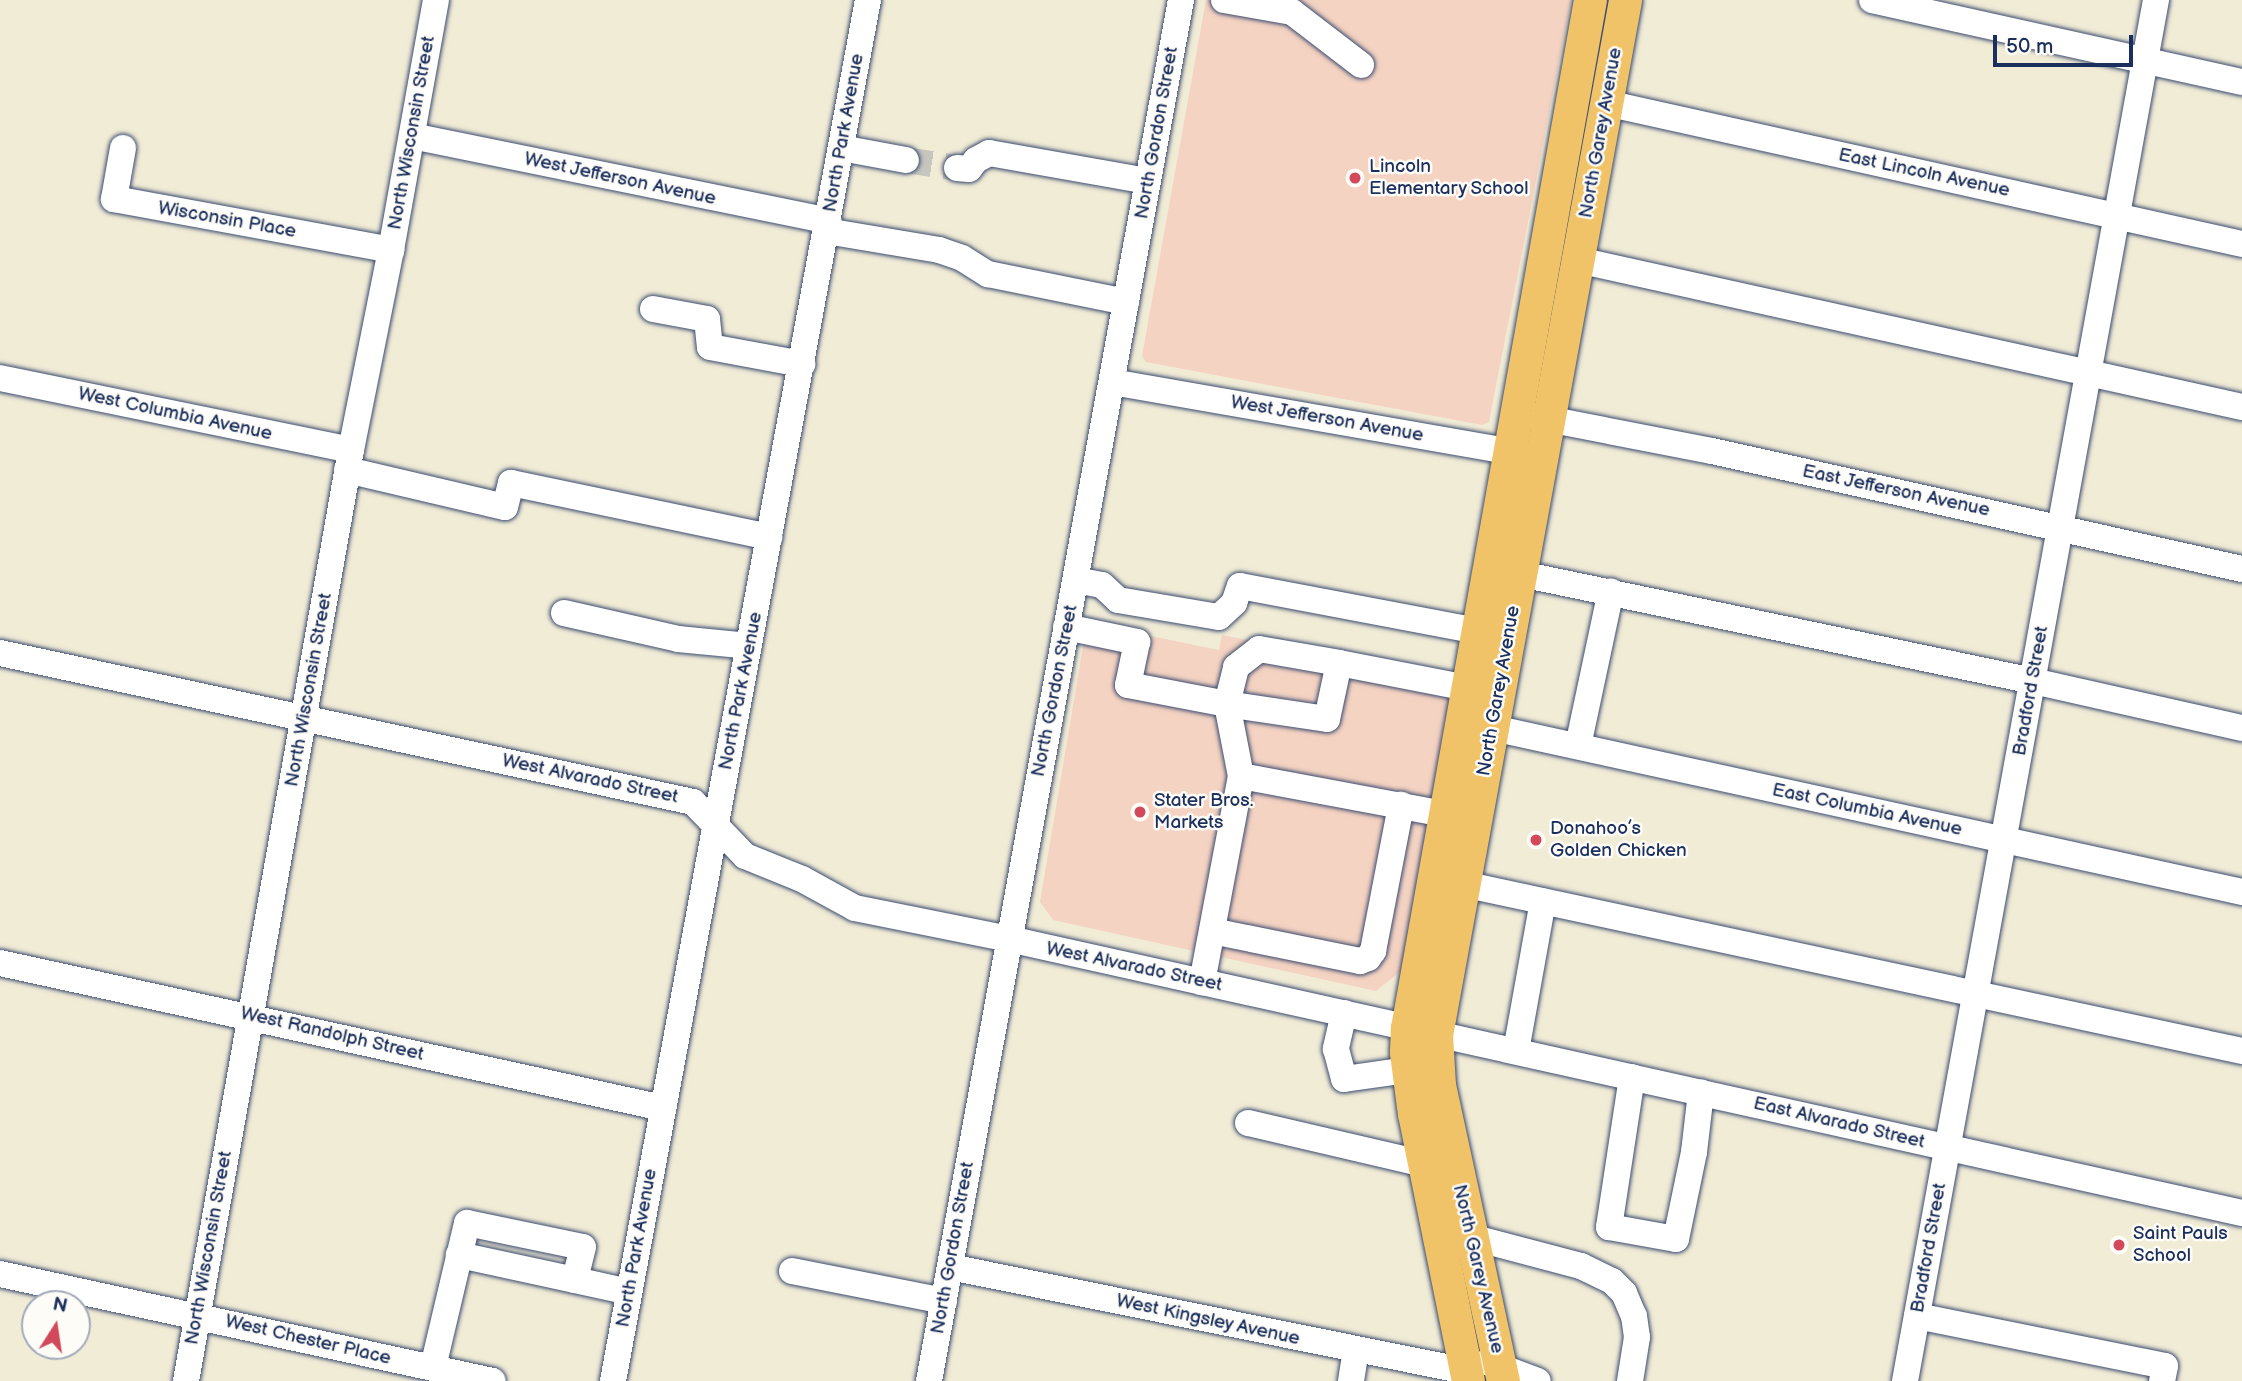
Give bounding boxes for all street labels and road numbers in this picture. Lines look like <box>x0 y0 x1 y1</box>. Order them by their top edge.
street label: North Wisconsin Street <box>384 34 440 232</box>
street label: North Gordon Street <box>1131 45 1183 221</box>
street label: North Garey Avenue <box>1575 46 1627 220</box>
street label: North Park Avenue <box>819 52 869 214</box>
street label: East Lincoln Avenue <box>1836 144 2012 202</box>
street label: West Jefferson Avenue <box>522 147 718 211</box>
street label: Wisconsin Place <box>156 197 298 243</box>
street label: West Columbia Avenue <box>76 382 274 446</box>
street label: West Jefferson Avenue <box>1228 391 1426 447</box>
street label: East Jefferson Avenue <box>1800 460 1992 522</box>
street label: North Wisconsin Street <box>281 591 337 789</box>
street label: North Gordon Street <box>1027 603 1083 779</box>
street label: North Garey Avenue <box>1473 604 1525 778</box>
street label: North Park Avenue <box>714 610 768 772</box>
street label: Bradford Street <box>2008 624 2054 758</box>
street label: West Alvarado Street <box>500 749 680 809</box>
street label: East Columbia Avenue <box>1770 779 1964 841</box>
street label: West Alvarado Street <box>1044 937 1224 997</box>
street label: West Randolph Street <box>238 1002 426 1066</box>
street label: East Alvarado Street <box>1751 1092 1927 1154</box>
street label: North Wisconsin Street <box>181 1149 237 1347</box>
street label: North Gordon Street <box>927 1160 979 1336</box>
street label: North Park Avenue <box>612 1167 662 1329</box>
street label: Bradford Street <box>1906 1181 1952 1315</box>
street label: North Garey Avenue <box>1447 1182 1509 1356</box>
street label: West Kingsley Avenue <box>1114 1289 1302 1351</box>
street label: West Chester Place <box>223 1310 393 1370</box>

